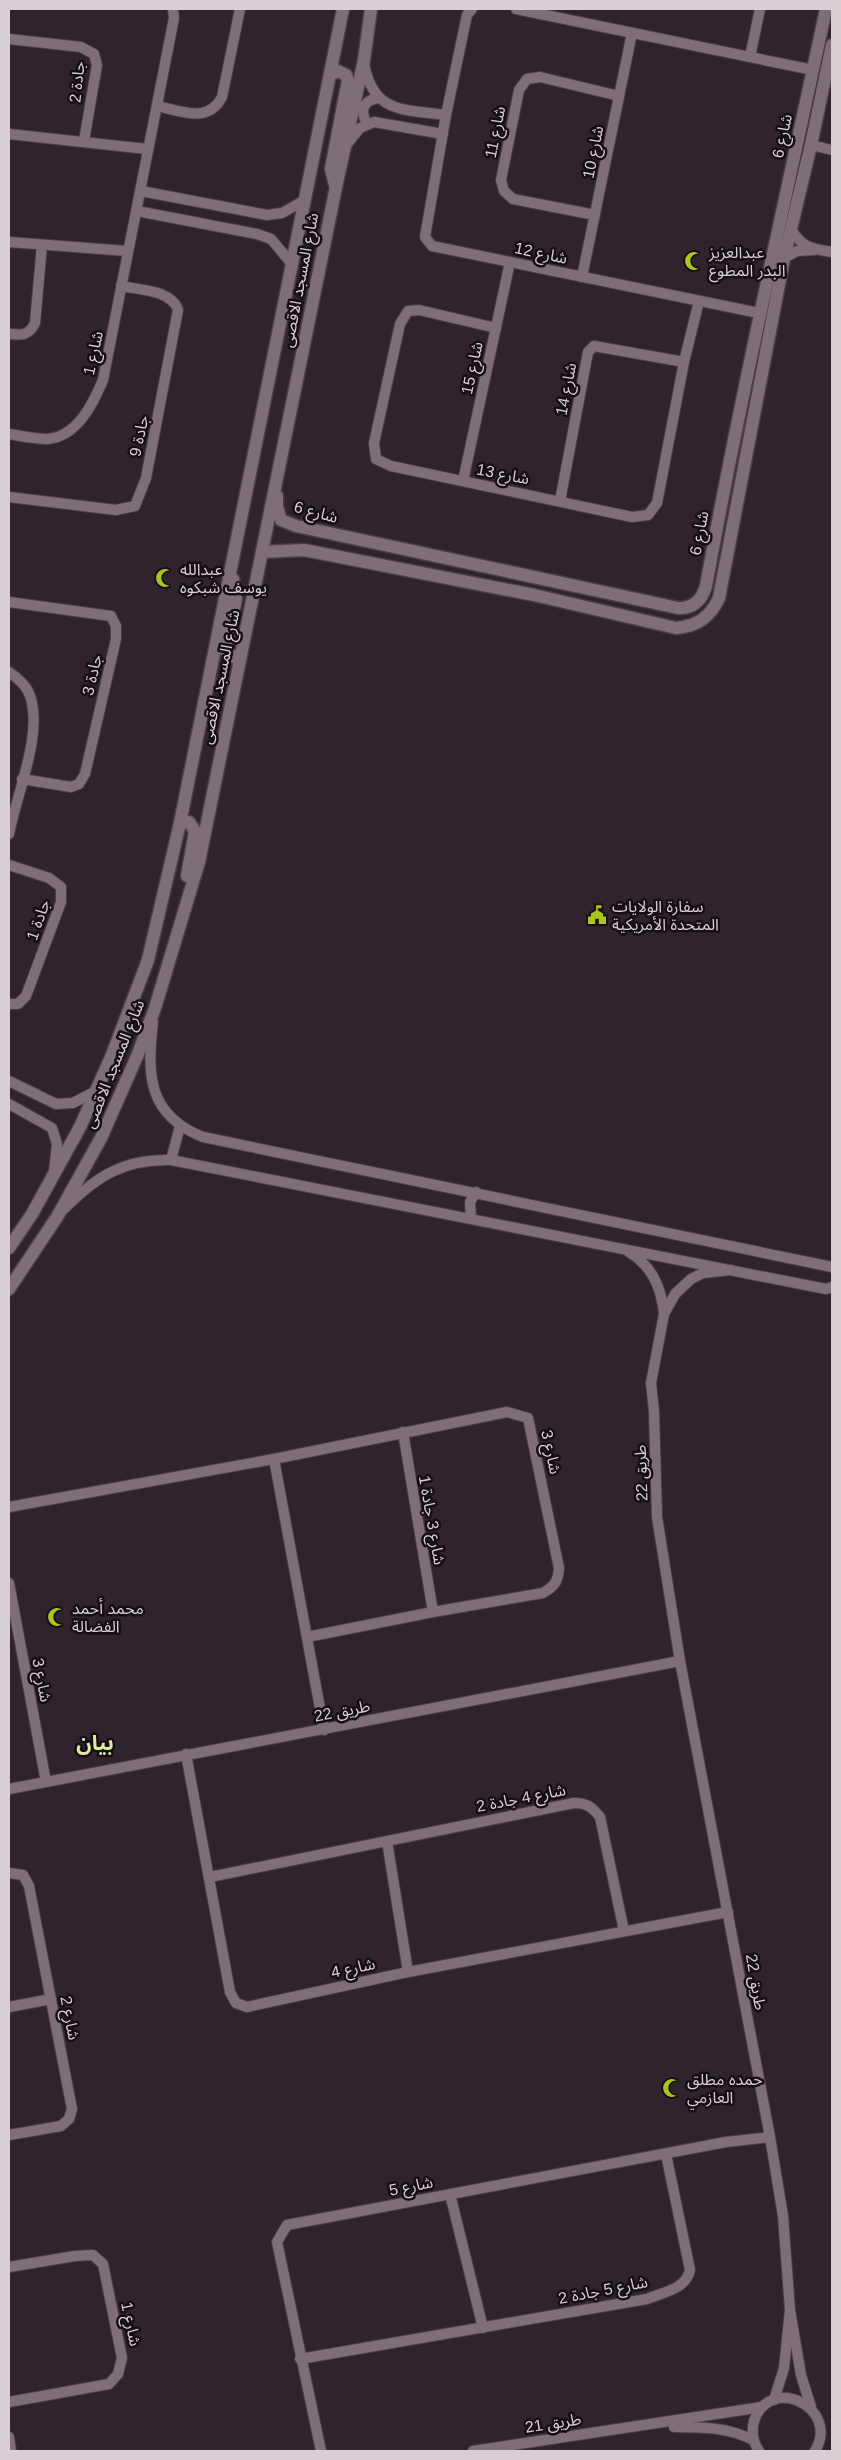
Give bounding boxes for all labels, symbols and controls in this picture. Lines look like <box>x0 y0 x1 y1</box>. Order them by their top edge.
street label: جادة 2 <box>66 60 88 104</box>
street label: شارع 11 <box>482 105 512 160</box>
street label: شارع 6 <box>769 112 799 160</box>
street label: شارع 10 <box>580 124 610 181</box>
street label: شارع المسجد الاقصى <box>279 211 325 350</box>
street label: شارع 12 <box>512 239 569 271</box>
place label: عبدالعزيز البدر المطوع <box>708 244 786 283</box>
mosque icon: عبدالعزيز البدر المطوع <box>683 250 705 272</box>
street label: شارع 1 <box>80 329 110 377</box>
street label: شارع 15 <box>458 340 490 397</box>
street label: شارع 14 <box>553 361 583 418</box>
street label: جادة 9 <box>126 414 152 458</box>
street label: شارع 13 <box>474 461 531 491</box>
street label: شارع 6 <box>291 498 340 530</box>
street label: شارع 6 <box>686 510 716 557</box>
place label: عبدالله يوسف شبكوه <box>180 561 267 597</box>
mosque icon: عبدالله يوسف شبكوه <box>154 567 176 589</box>
street label: شارع المسجد الاقصى <box>197 608 246 747</box>
street label: جادة 3 <box>79 653 105 697</box>
street label: جادة 1 <box>23 898 53 942</box>
place label: سفارة الولايات المتحدة الأمريكية <box>612 898 719 934</box>
public building icon: سفارة الولايات المتحدة الأمريكية <box>586 904 608 926</box>
street label: شارع المسجد الاقصى <box>80 997 151 1132</box>
street label: شارع 3 <box>534 1428 564 1476</box>
street label: طريق 22 <box>632 1444 652 1502</box>
street label: شارع 3 جادة 1 <box>412 1474 448 1567</box>
place label: محمد أحمد الفضالة <box>72 1598 144 1635</box>
mosque icon: محمد أحمد الفضالة <box>46 1606 68 1628</box>
street label: شارع 3 <box>25 1657 55 1704</box>
street label: طريق 22 <box>313 1697 372 1727</box>
district label: بيان <box>76 1731 114 1755</box>
street label: شارع 4 جادة 2 <box>475 1781 568 1819</box>
street label: طريق 22 <box>741 1953 769 2012</box>
street label: شارع 4 <box>329 1955 377 1985</box>
street label: شارع 2 <box>53 1995 83 2042</box>
place label: حمده مطلق العازمي <box>687 2071 763 2109</box>
mosque icon: حمده مطلق العازمي <box>661 2077 683 2099</box>
street label: شارع 5 <box>388 2173 435 2203</box>
street label: شارع 5 جادة 2 <box>557 2273 650 2311</box>
street label: شارع 1 <box>114 2300 144 2348</box>
street label: طريق 21 <box>524 2410 583 2438</box>

